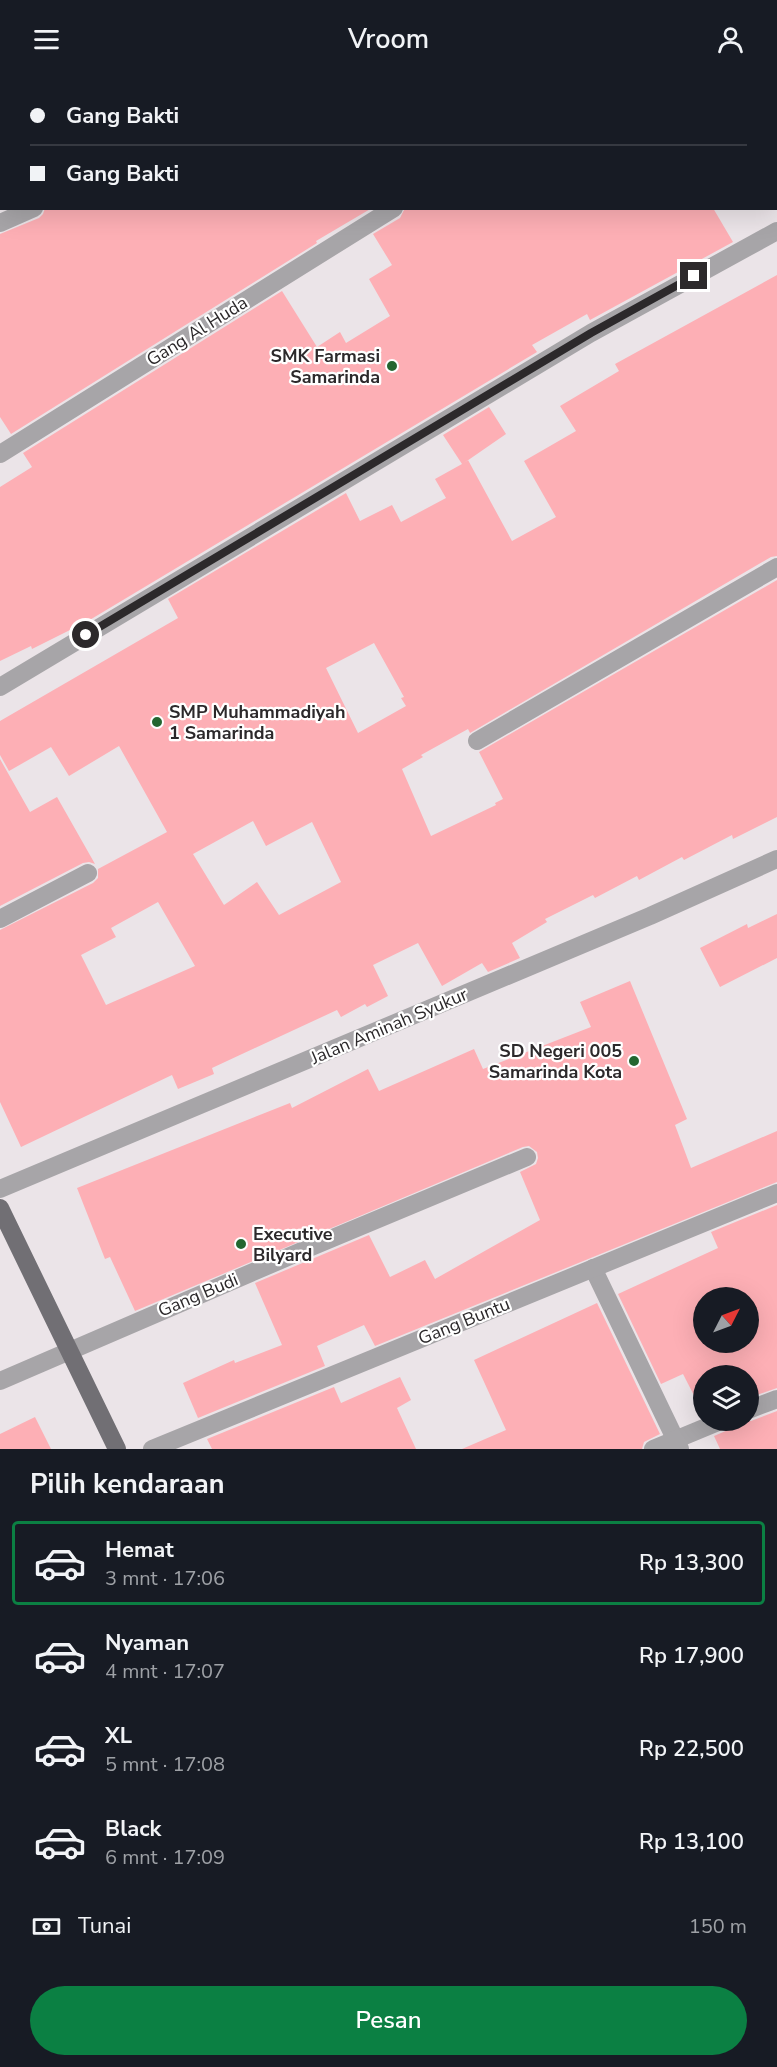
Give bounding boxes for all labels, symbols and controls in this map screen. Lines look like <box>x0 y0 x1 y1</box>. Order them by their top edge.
text: Vroom <box>348 21 429 58</box>
icon: menu <box>30 23 63 56</box>
icon: person <box>714 23 747 56</box>
text: Gang Bakti <box>66 101 179 131</box>
text: Gang Bakti <box>66 159 179 189</box>
route end <box>680 262 707 289</box>
street label: Gang Al Huda <box>142 290 252 372</box>
place label: SMK Farmasi Samarinda <box>271 344 380 389</box>
marker: SMK Farmasi Samarinda <box>385 359 399 373</box>
route start <box>72 621 99 648</box>
place label: SMP Muhammadiyah 1 Samarinda <box>169 700 345 745</box>
marker: SMP Muhammadiyah 1 Samarinda <box>150 715 164 729</box>
street label: Jalan Aminah Syukur <box>306 982 472 1070</box>
place label: SD Negeri 005 Samarinda Kota <box>489 1039 622 1084</box>
marker: SD Negeri 005 Samarinda Kota <box>627 1054 641 1068</box>
place label: Executive Bilyard <box>253 1222 333 1267</box>
marker: Executive Bilyard <box>234 1237 248 1251</box>
street label: Gang Budi <box>154 1267 242 1323</box>
north arrow <box>693 1287 759 1353</box>
map controls <box>693 1287 759 1431</box>
street label: Gang Buntu <box>415 1292 513 1350</box>
button: layers <box>693 1365 759 1431</box>
text: Pilih kendaraan <box>30 1466 224 1503</box>
text: Hemat <box>105 1535 174 1565</box>
icon: car <box>33 1536 87 1590</box>
text: Rp 13,300 <box>639 1548 744 1578</box>
text: 3 mnt · 17:06 <box>105 1565 225 1592</box>
text: Nyaman <box>105 1628 189 1658</box>
icon: car <box>33 1629 87 1683</box>
text: Rp 17,900 <box>639 1641 744 1671</box>
text: 4 mnt · 17:07 <box>105 1658 225 1685</box>
text: XL <box>105 1721 132 1751</box>
icon: car <box>33 1722 87 1776</box>
text: Rp 22,500 <box>639 1734 744 1764</box>
text: 5 mnt · 17:08 <box>105 1751 225 1778</box>
text: Black <box>105 1814 161 1844</box>
icon: car <box>33 1815 87 1869</box>
text: Rp 13,100 <box>639 1827 744 1857</box>
text: 6 mnt · 17:09 <box>105 1844 225 1871</box>
icon: cash <box>30 1910 63 1943</box>
text: Tunai <box>78 1911 131 1941</box>
text: 150 m <box>689 1913 747 1940</box>
button: Pesan <box>30 1986 747 2055</box>

